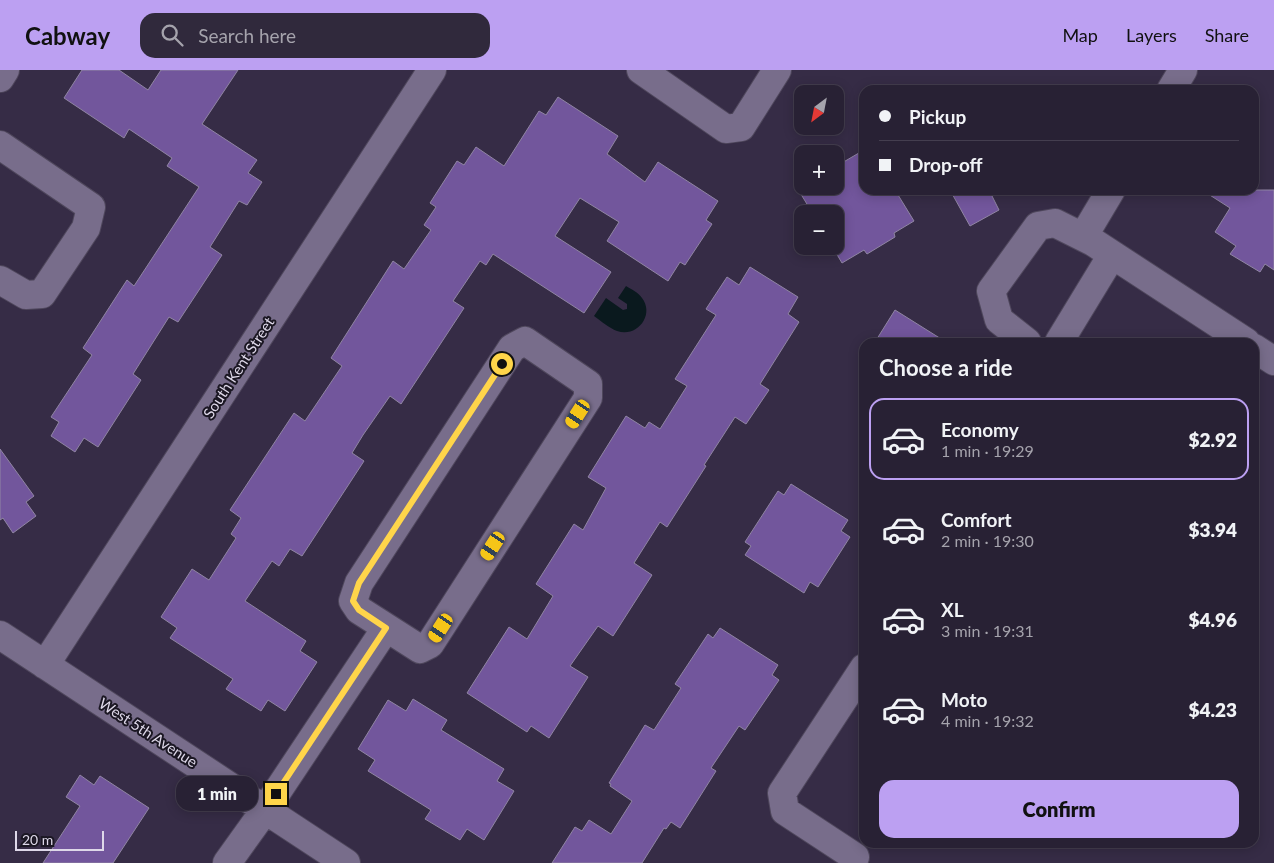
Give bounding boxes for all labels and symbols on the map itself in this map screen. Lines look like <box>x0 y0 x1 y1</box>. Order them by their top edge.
north arrow <box>794 85 844 135</box>
street label: South Kent Street <box>199 313 278 421</box>
route start <box>491 353 513 375</box>
car <box>563 397 592 431</box>
car <box>478 529 507 563</box>
car <box>426 611 455 645</box>
street label: West 5th Avenue <box>96 694 201 771</box>
callout: 1 min <box>176 776 258 812</box>
route end <box>265 783 287 805</box>
scale bar <box>15 828 104 851</box>

